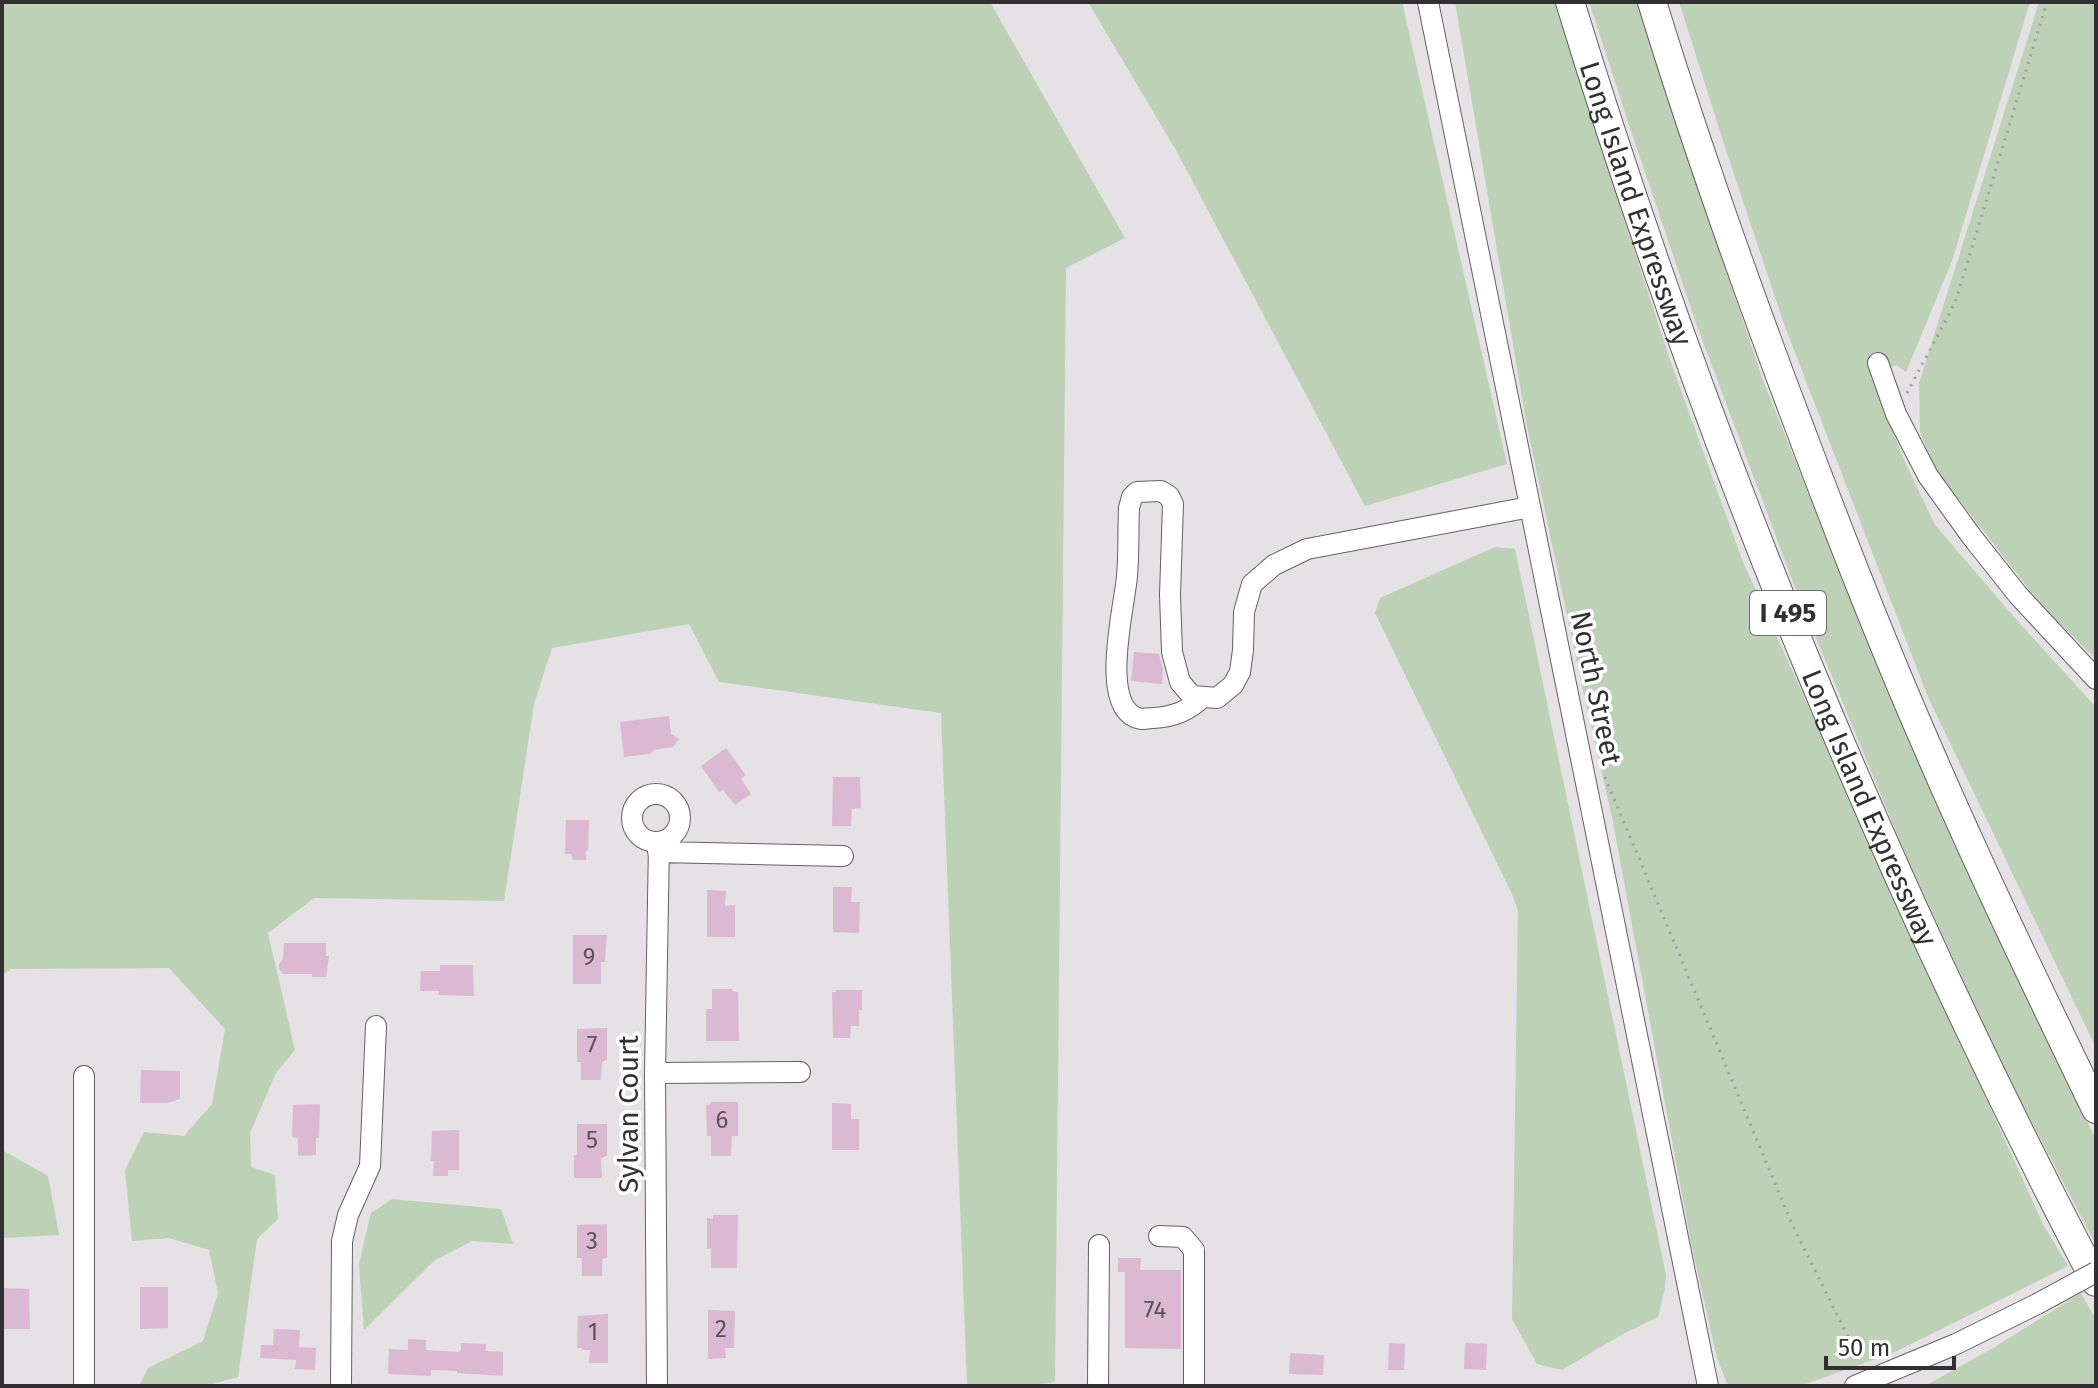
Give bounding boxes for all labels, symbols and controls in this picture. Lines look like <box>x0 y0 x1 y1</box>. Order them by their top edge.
street label: Long Island Expressway <box>1573 57 1700 350</box>
road number: I 495 <box>1750 591 1826 635</box>
street label: North Street <box>1564 608 1629 769</box>
street label: Long Island Expressway <box>1795 665 1945 951</box>
house number: 9 <box>583 943 595 971</box>
house number: 7 <box>587 1031 597 1059</box>
street label: Sylvan Court <box>612 1034 645 1193</box>
house number: 6 <box>716 1106 728 1134</box>
house number: 5 <box>586 1126 598 1154</box>
house number: 3 <box>586 1227 598 1255</box>
house number: 74 <box>1144 1296 1166 1324</box>
house number: 2 <box>715 1315 727 1343</box>
house number: 1 <box>588 1318 598 1346</box>
scale bar <box>1826 1320 1954 1370</box>
text: 50 m <box>1838 1334 1890 1362</box>

